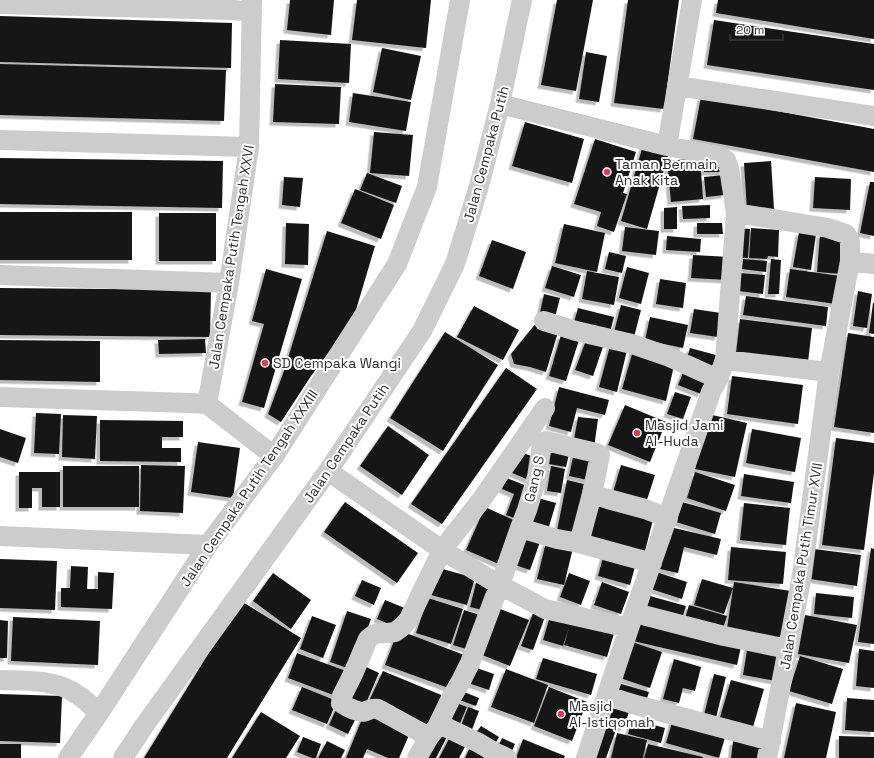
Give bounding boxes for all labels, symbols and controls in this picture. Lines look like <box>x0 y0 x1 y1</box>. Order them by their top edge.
scale bar <box>730 16 783 42</box>
text: 20 m <box>736 22 764 38</box>
street label: Jalan Cempaka Putih <box>459 84 513 224</box>
street label: Jalan Cempaka Putih Tengah XXVI <box>204 144 258 370</box>
place label: Taman Bermain Anak Kita <box>615 155 717 189</box>
marker: Taman Bermain Anak Kita <box>602 167 612 177</box>
place label: SD Cempaka Wangi <box>273 354 401 372</box>
marker: SD Cempaka Wangi <box>260 358 270 368</box>
street label: Jalan Cempaka Putih <box>299 380 393 506</box>
street label: Jalan Cempaka Putih Tengah XXXIII <box>176 386 322 590</box>
place label: Masjid Jami Al-Huda <box>645 416 723 450</box>
marker: Masjid Jami Al-Huda <box>632 428 642 438</box>
street label: Gang S <box>520 454 548 504</box>
street label: Jalan Cempaka Putih Timur XVII <box>776 461 826 671</box>
place label: Masjid Al-Istiqomah <box>569 697 654 731</box>
marker: Masjid Al-Istiqomah <box>556 709 566 719</box>

